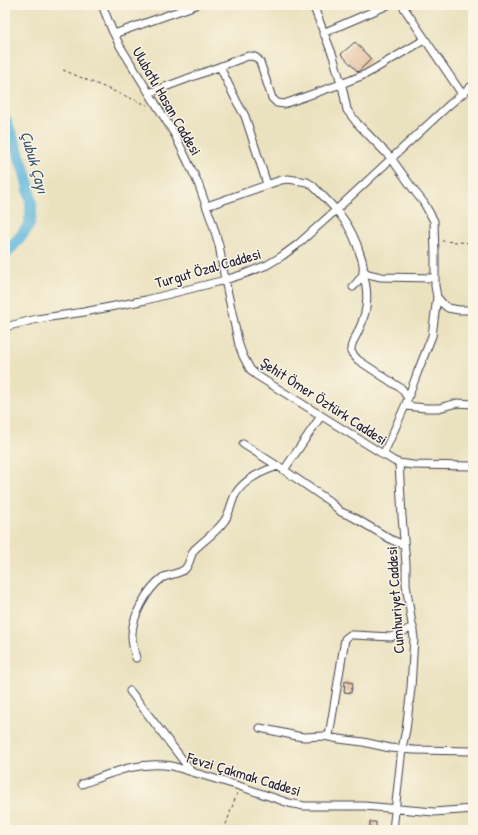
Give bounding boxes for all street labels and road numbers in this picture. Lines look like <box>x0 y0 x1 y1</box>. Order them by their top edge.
street label: Ulubatlı Hasan Caddesi <box>127 43 207 159</box>
street label: Turgut Özal Caddesi <box>153 243 263 293</box>
street label: Şehit Ömer Öztürk Caddesi <box>257 352 391 450</box>
street label: Cumhuriyet Caddesi <box>381 546 409 654</box>
street label: Fevzi Çakmak Caddesi <box>184 746 303 801</box>

